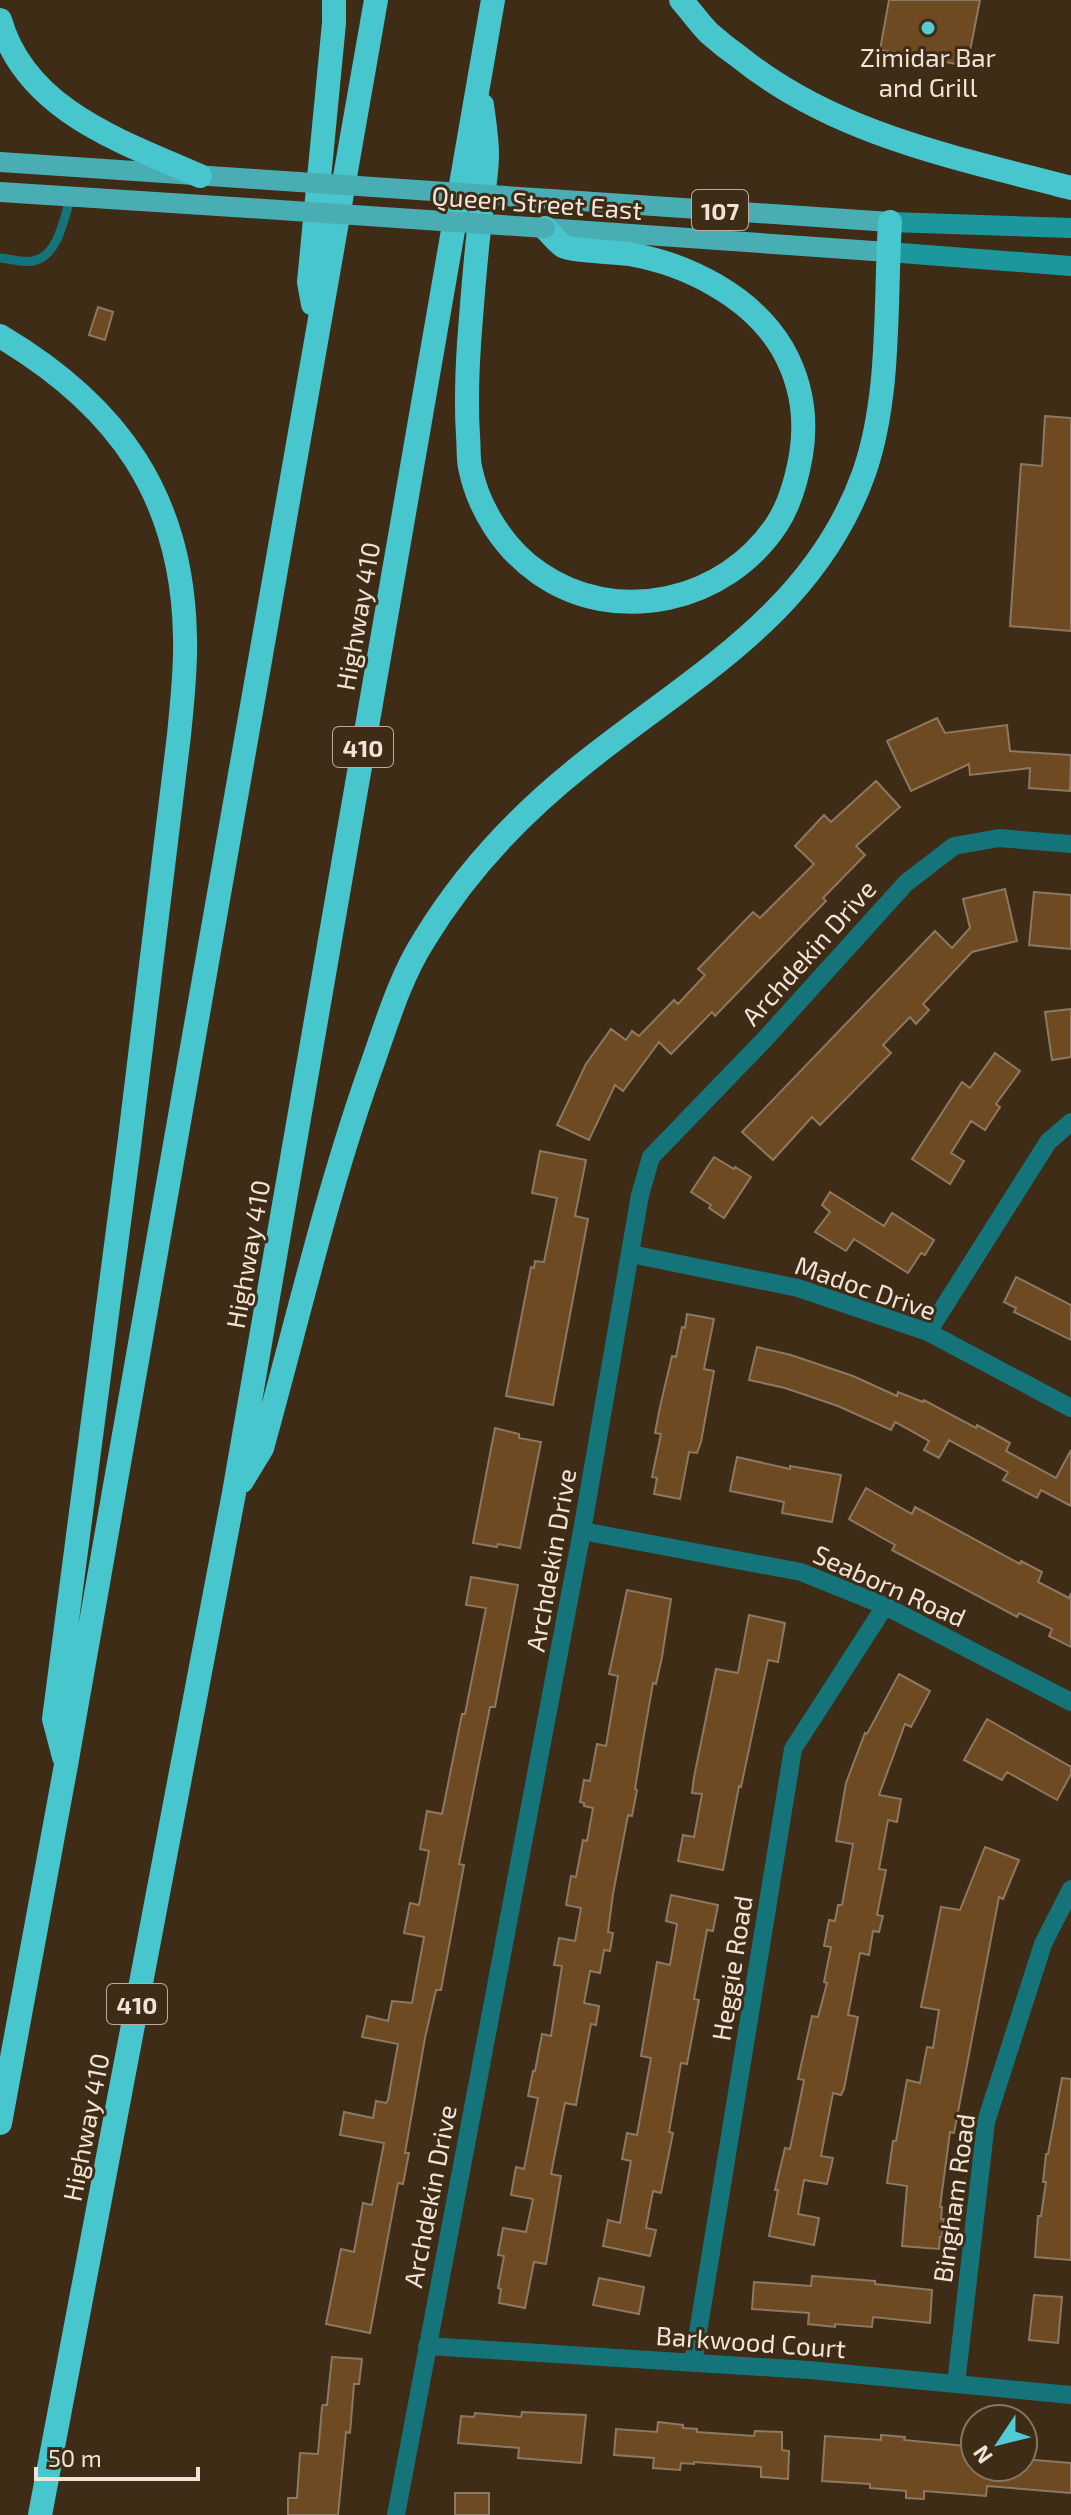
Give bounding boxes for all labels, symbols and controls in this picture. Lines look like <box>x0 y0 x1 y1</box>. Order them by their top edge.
marker: Zimidar Bar and Grill <box>919 19 937 37</box>
place label: Zimidar Bar and Grill <box>860 41 996 102</box>
street label: Queen Street East <box>431 179 643 225</box>
road number: 107 <box>692 190 748 230</box>
street label: Highway 410 <box>329 539 385 693</box>
road number: 410 <box>333 727 393 767</box>
street label: Archdekin Drive <box>734 873 882 1031</box>
street label: Highway 410 <box>219 1177 275 1331</box>
street label: Madoc Drive <box>791 1248 941 1326</box>
street label: Archdekin Drive <box>519 1466 581 1654</box>
street label: Seaborn Road <box>809 1538 971 1632</box>
street label: Heggie Road <box>704 1893 758 2043</box>
road number: 410 <box>107 1984 167 2024</box>
street label: Highway 410 <box>55 2050 115 2204</box>
street label: Archdekin Drive <box>396 2102 462 2290</box>
street label: Bingham Road <box>926 2112 980 2284</box>
street label: Barkwood Court <box>655 2319 847 2363</box>
north arrow <box>959 2403 1039 2483</box>
scale bar <box>36 2431 198 2481</box>
text: N <box>967 2441 997 2469</box>
text: 50 m <box>48 2443 102 2472</box>

